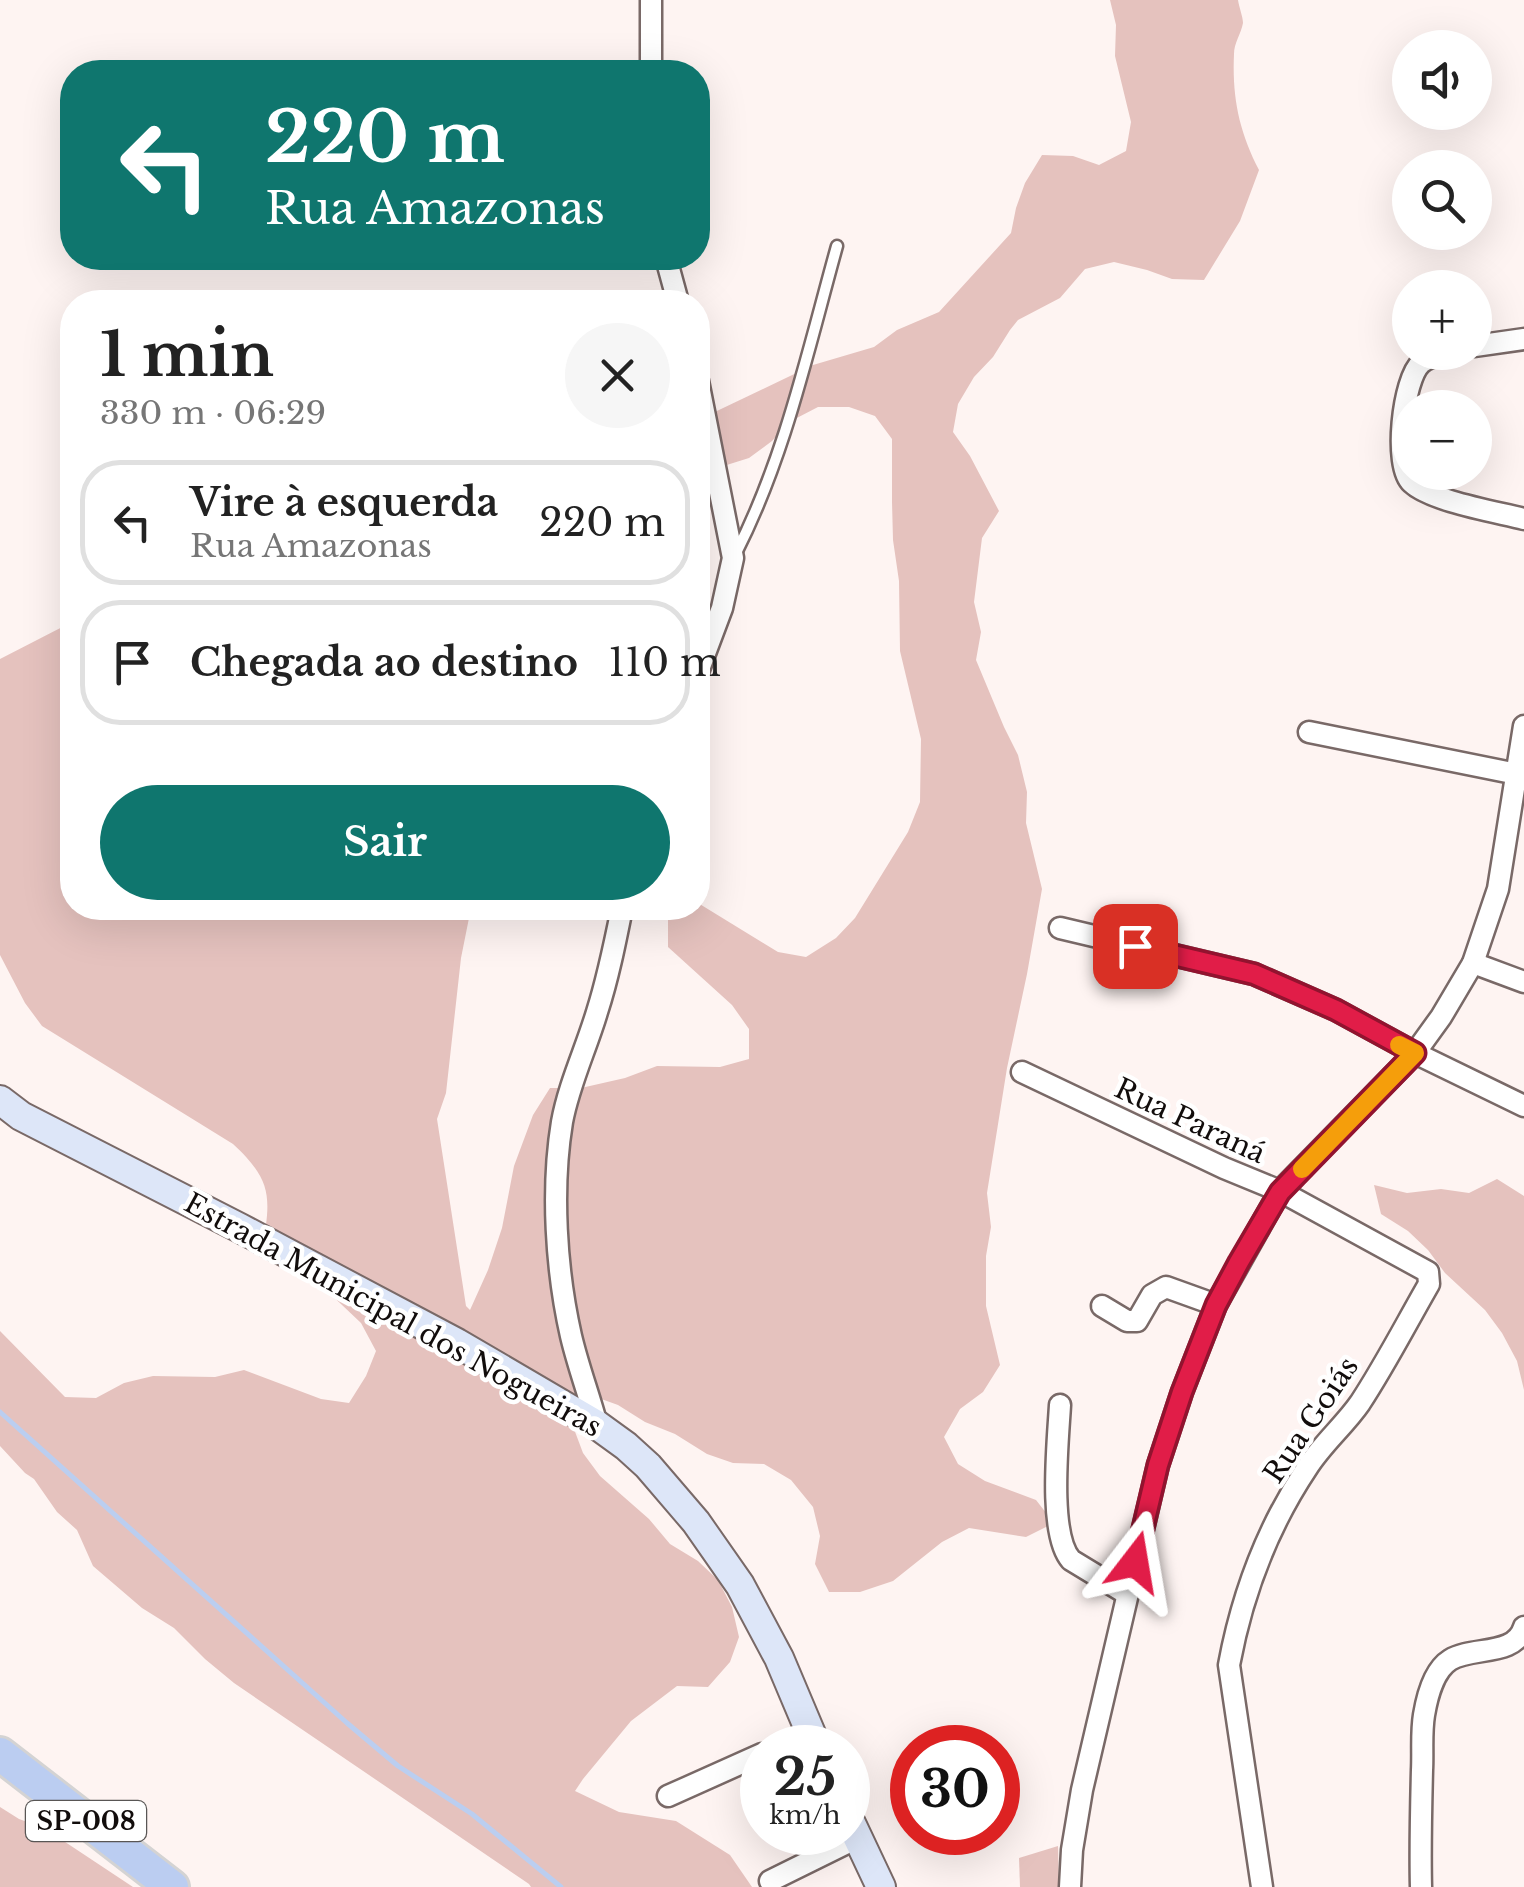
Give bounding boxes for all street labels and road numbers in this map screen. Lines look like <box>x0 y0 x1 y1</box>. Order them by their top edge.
street label: Rua Paraná <box>1109 1071 1271 1171</box>
street label: Estrada Municipal dos Nogueiras <box>178 1185 608 1445</box>
street label: Rua Goiás <box>1256 1350 1366 1490</box>
road number: SP-008 <box>26 1801 146 1841</box>

